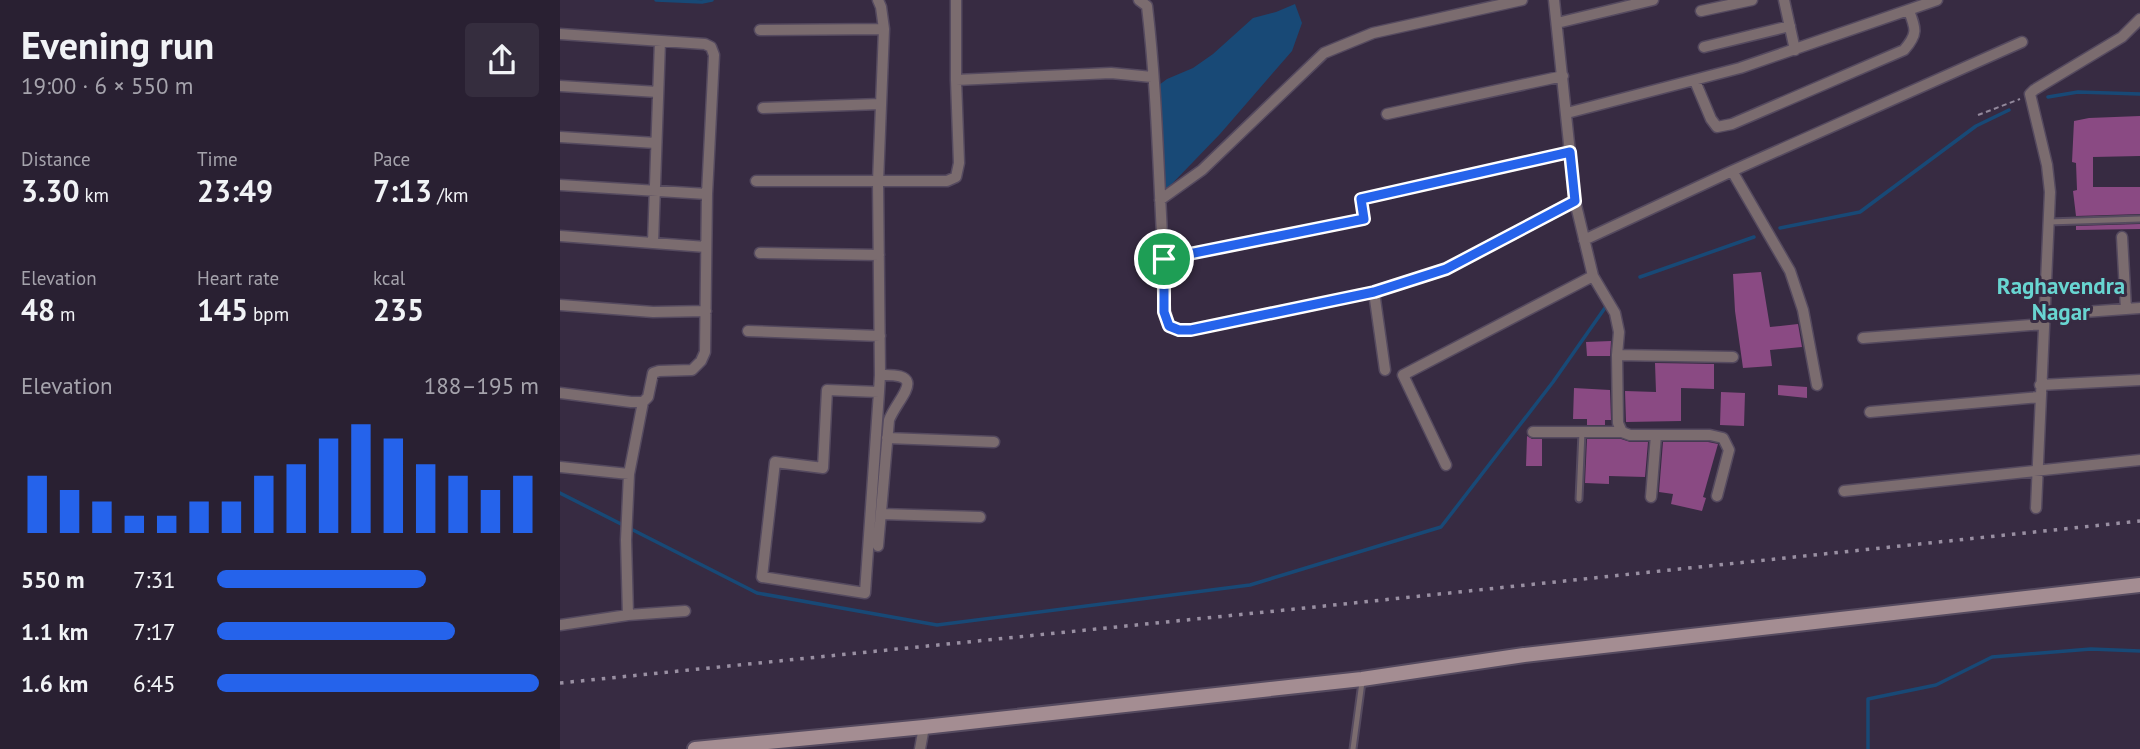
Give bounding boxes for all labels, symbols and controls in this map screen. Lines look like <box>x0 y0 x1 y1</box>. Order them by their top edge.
text: Evening run <box>21 20 214 69</box>
button: share <box>465 23 539 97</box>
text: 19:00 · 6 × 550 m <box>21 71 193 100</box>
text: Distance <box>21 147 91 171</box>
text: Time <box>197 147 238 171</box>
text: Pace <box>373 147 410 171</box>
text: 3.30 <box>21 171 79 210</box>
text: 23:49 <box>197 171 273 210</box>
text: 7:13 <box>373 171 432 210</box>
text: km <box>79 183 109 207</box>
text: /km <box>432 183 468 207</box>
pin <box>1134 229 1194 289</box>
icon: arrive <box>1145 240 1183 278</box>
text: Elevation <box>21 266 97 290</box>
text: Heart rate <box>197 266 279 290</box>
text: kcal <box>373 266 405 290</box>
district label: Raghavendra Nagar <box>1997 271 2125 326</box>
text: 48 <box>21 290 55 329</box>
text: 145 <box>197 290 248 329</box>
text: 235 <box>373 290 424 329</box>
text: m <box>55 302 76 326</box>
text: bpm <box>248 302 289 326</box>
text: Elevation <box>21 371 113 400</box>
text: 188–195 m <box>424 371 539 400</box>
text: 550 m <box>21 565 84 594</box>
text: 7:31 <box>133 565 176 594</box>
text: 1.1 km <box>21 617 88 646</box>
text: 7:17 <box>133 617 176 646</box>
text: 1.6 km <box>21 669 88 698</box>
text: 6:45 <box>133 669 176 698</box>

